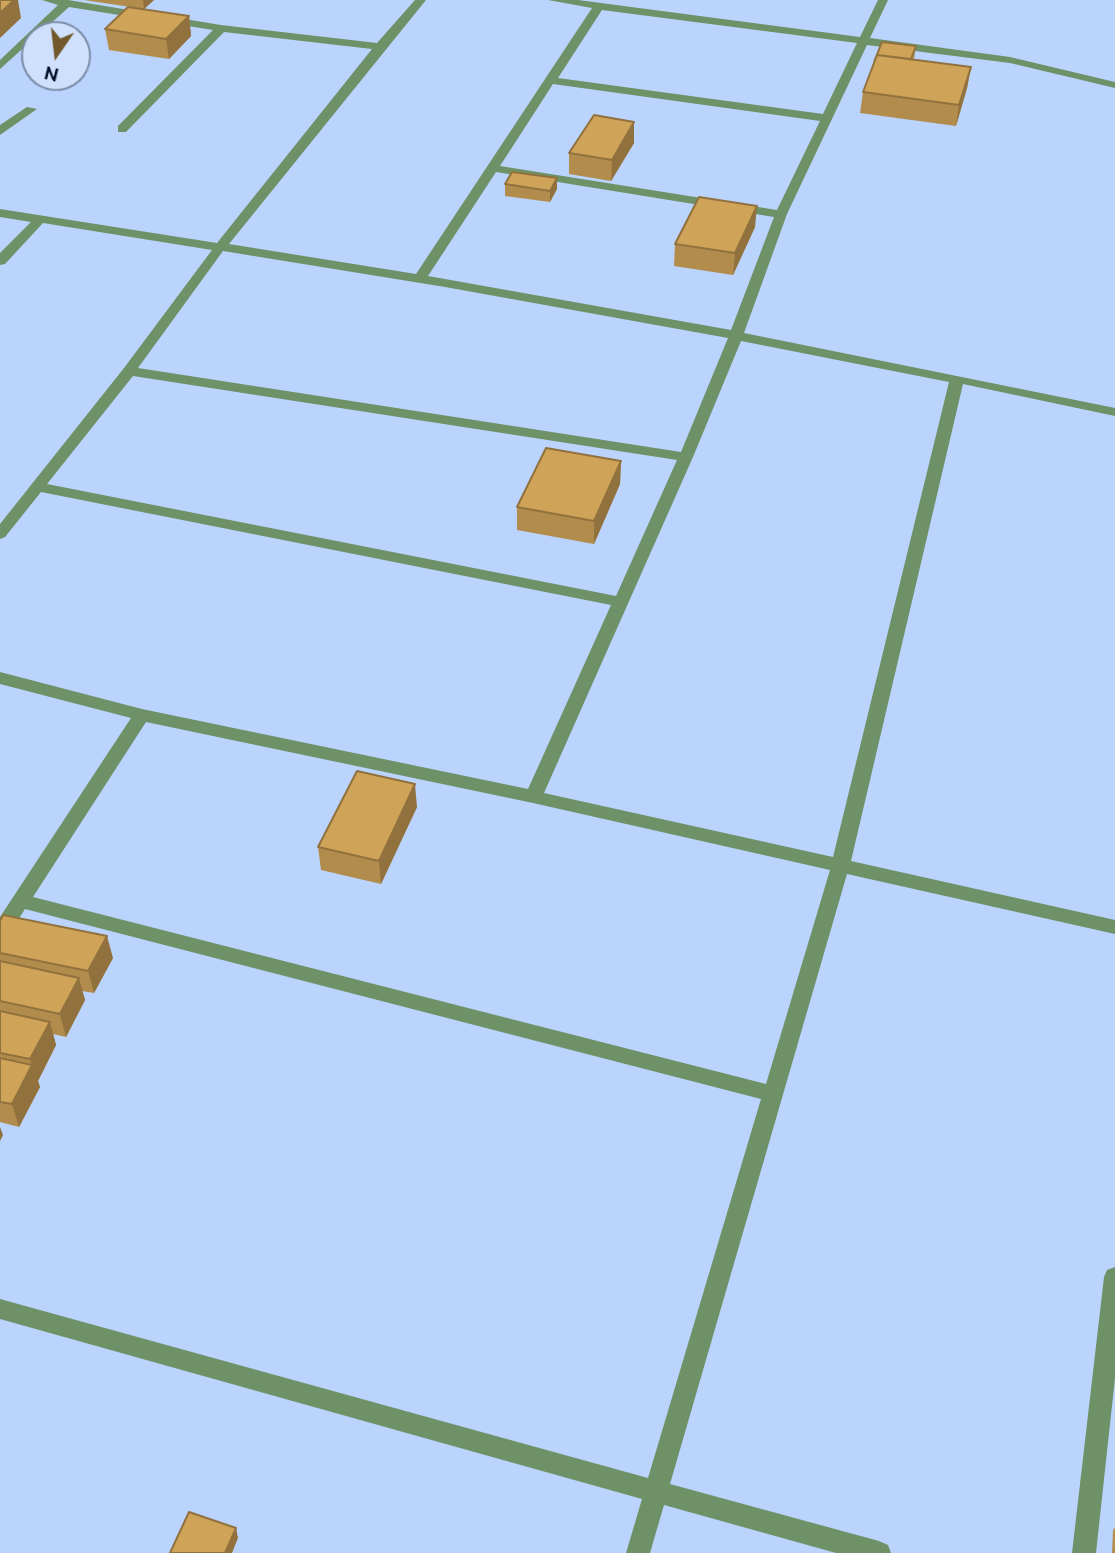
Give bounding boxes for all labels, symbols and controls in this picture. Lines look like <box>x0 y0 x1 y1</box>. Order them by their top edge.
north arrow <box>21 21 91 91</box>
text: N <box>42 62 61 87</box>

